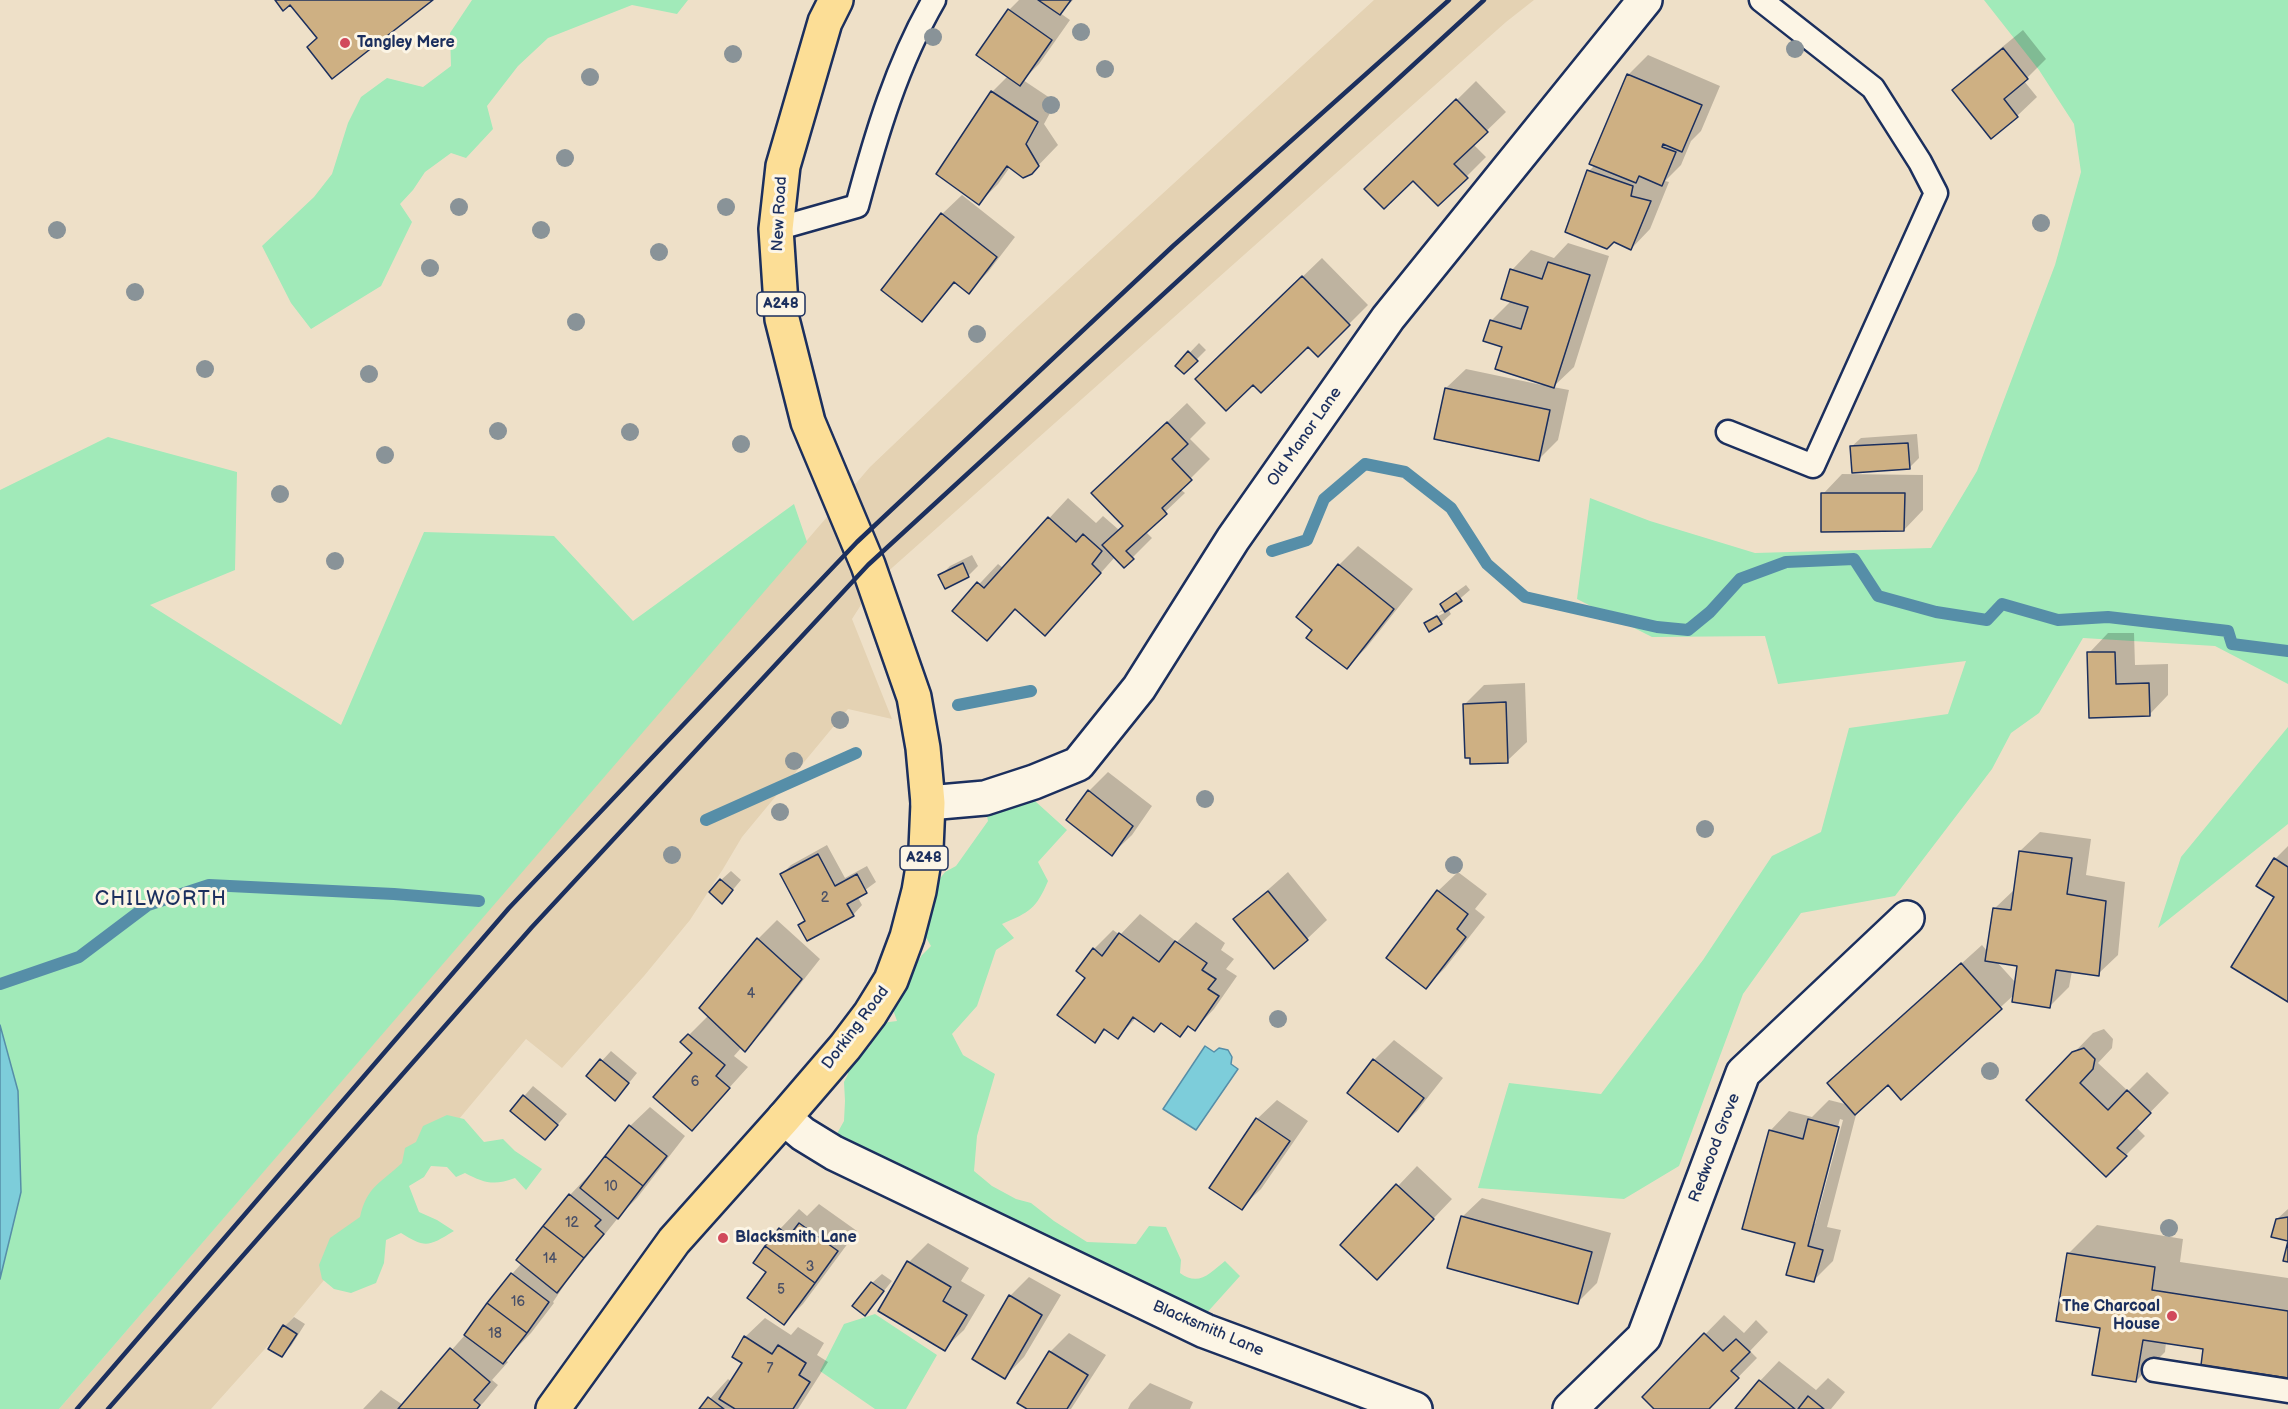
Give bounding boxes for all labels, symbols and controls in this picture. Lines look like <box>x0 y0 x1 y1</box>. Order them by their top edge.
place label: Tangley Mere <box>357 33 455 53</box>
marker: Tangley Mere <box>338 36 352 50</box>
street label: New Road <box>768 176 792 252</box>
road number: A248 <box>757 292 805 316</box>
street label: Old Manor Lane <box>1264 384 1346 490</box>
road number: A248 <box>900 846 948 870</box>
district label: CHILWORTH <box>95 888 227 912</box>
house number: 2 <box>821 890 829 906</box>
street label: Dorking Road <box>818 983 894 1073</box>
house number: 4 <box>747 986 755 1002</box>
house number: 6 <box>691 1074 699 1090</box>
street label: Redwood Grove <box>1685 1091 1745 1205</box>
house number: 10 <box>604 1179 618 1195</box>
house number: 12 <box>565 1215 579 1231</box>
place label: Blacksmith Lane <box>735 1228 857 1248</box>
marker: Blacksmith Lane <box>716 1231 730 1245</box>
house number: 14 <box>543 1251 557 1267</box>
house number: 3 <box>806 1259 814 1275</box>
house number: 5 <box>777 1282 785 1298</box>
house number: 16 <box>511 1294 525 1310</box>
street label: Blacksmith Lane <box>1149 1297 1267 1361</box>
place label: The Charcoal House <box>2062 1297 2160 1335</box>
marker: The Charcoal House <box>2165 1309 2179 1323</box>
house number: 18 <box>488 1326 502 1342</box>
house number: 7 <box>767 1361 773 1377</box>

